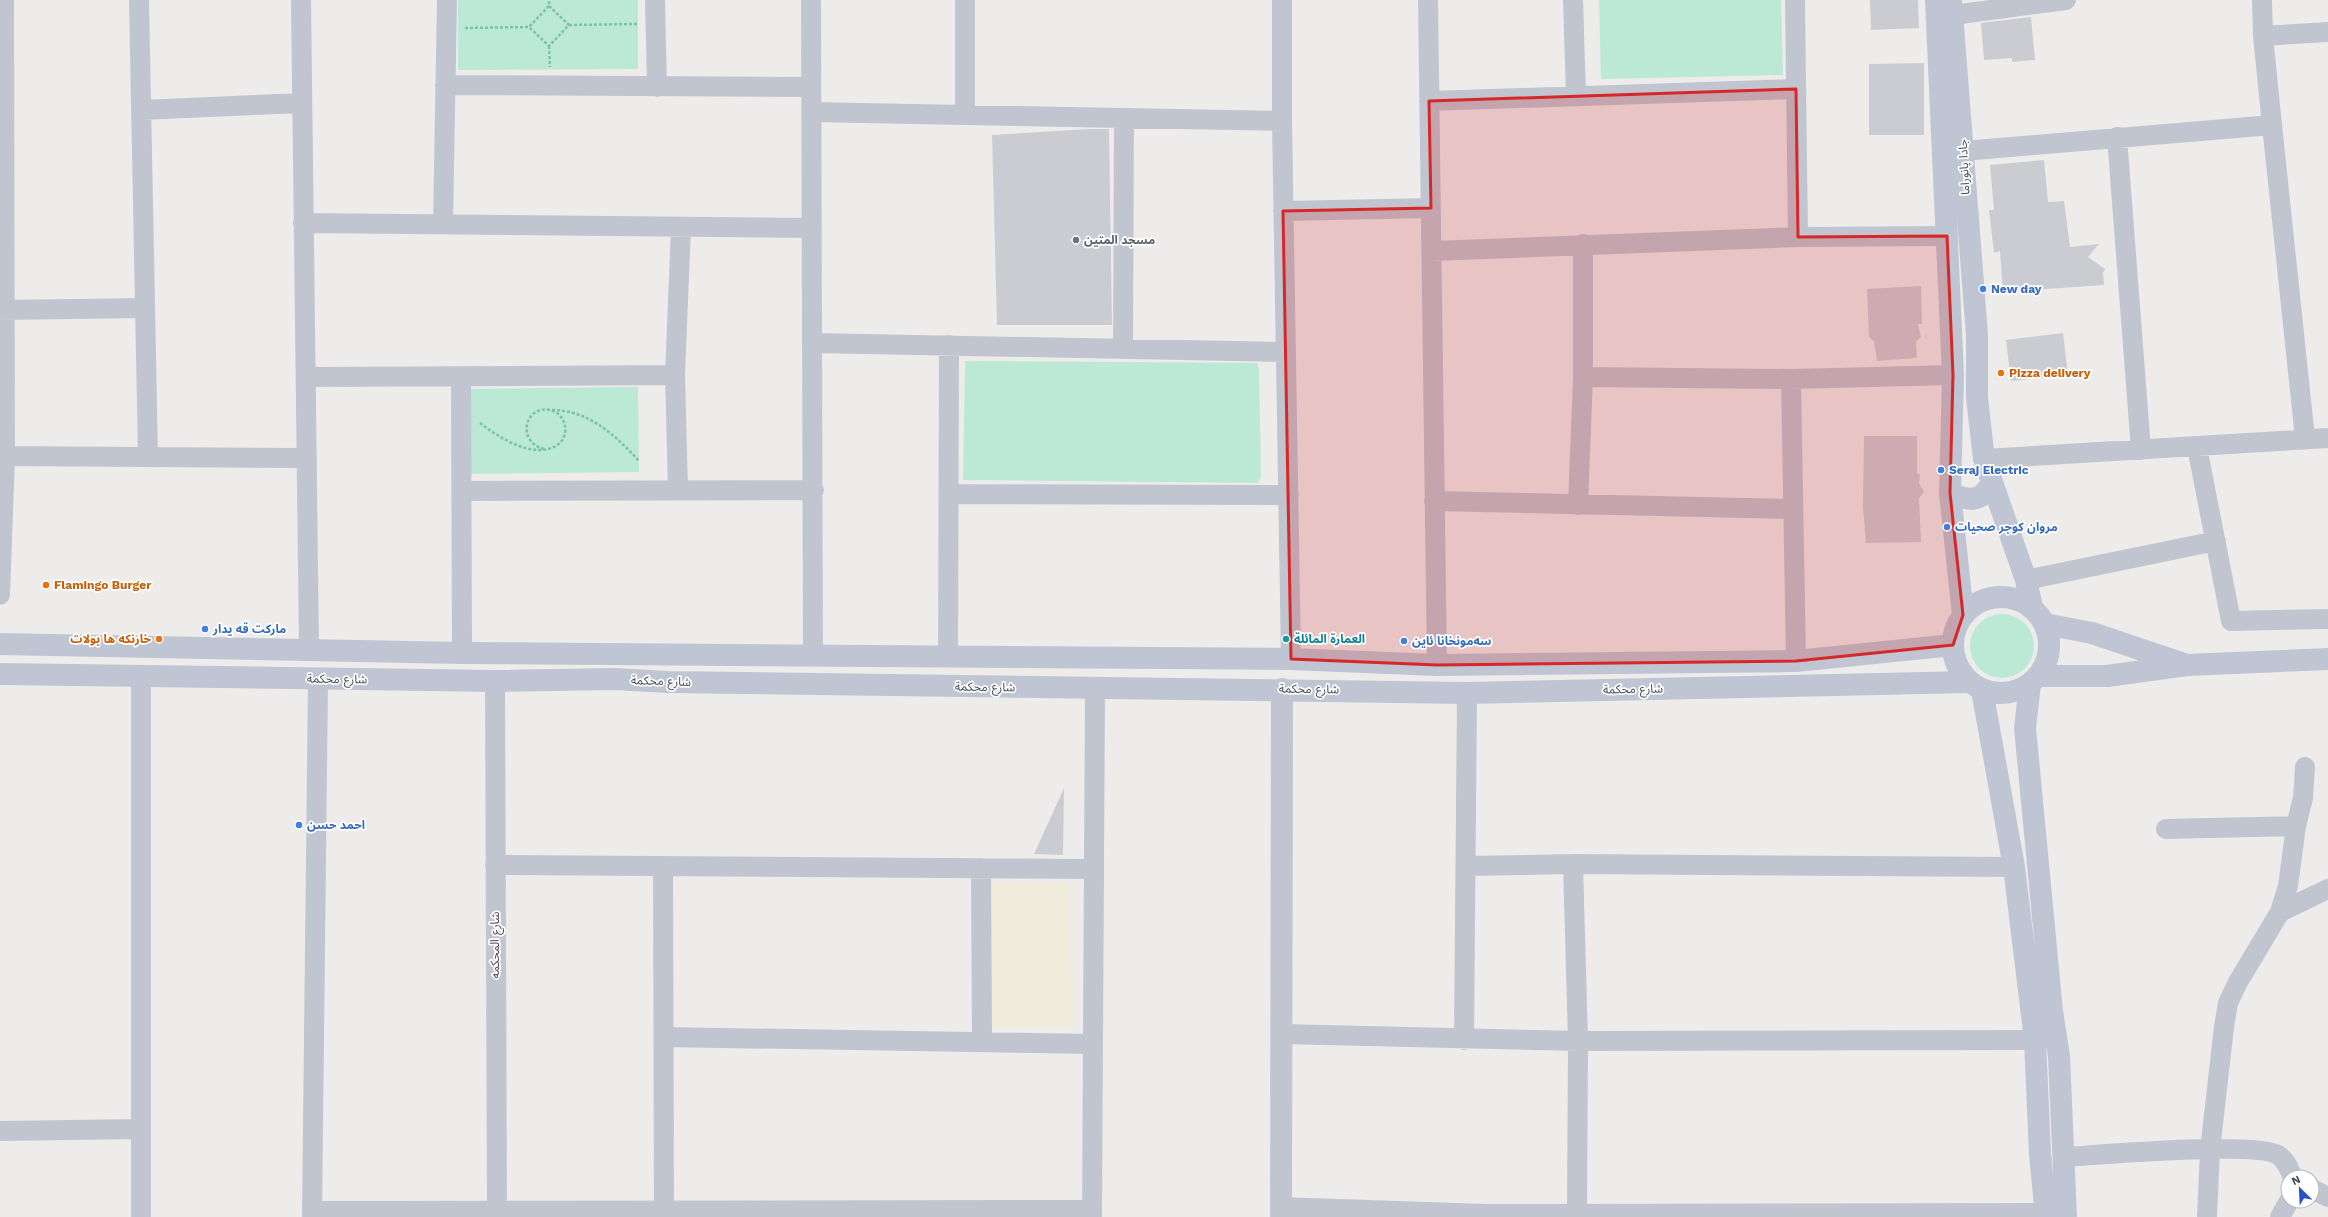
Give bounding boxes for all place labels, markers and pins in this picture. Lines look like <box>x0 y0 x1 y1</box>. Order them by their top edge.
place label: مسجد المتين <box>1084 233 1155 247</box>
marker: مسجد المتين <box>1071 235 1081 245</box>
place label: New day <box>1991 282 2042 296</box>
marker: New day <box>1978 284 1988 294</box>
place label: Pizza delivery <box>2009 366 2091 380</box>
marker: Pizza delivery <box>1996 368 2006 378</box>
place label: Seraj Electric <box>1949 463 2029 477</box>
marker: Seraj Electric <box>1936 465 1946 475</box>
place label: مروان كوجر صحيات <box>1955 520 2058 534</box>
marker: مروان كوجر صحيات <box>1942 522 1952 532</box>
place label: Flamingo Burger <box>54 578 152 592</box>
marker: Flamingo Burger <box>41 580 51 590</box>
place label: ماركت قه يدار <box>212 622 286 636</box>
marker: ماركت قه يدار <box>200 624 210 634</box>
place label: خارنكه ها بولات <box>70 632 151 646</box>
place label: العمارة المائلة <box>1294 632 1365 646</box>
marker: خارنكه ها بولات <box>154 634 164 644</box>
marker: العمارة المائلة <box>1281 634 1291 644</box>
place label: سەمونخانا ئاین <box>1412 634 1491 648</box>
marker: سەمونخانا ئاین <box>1399 636 1409 646</box>
place label: احمد حسن <box>307 818 365 832</box>
marker: احمد حسن <box>294 820 304 830</box>

